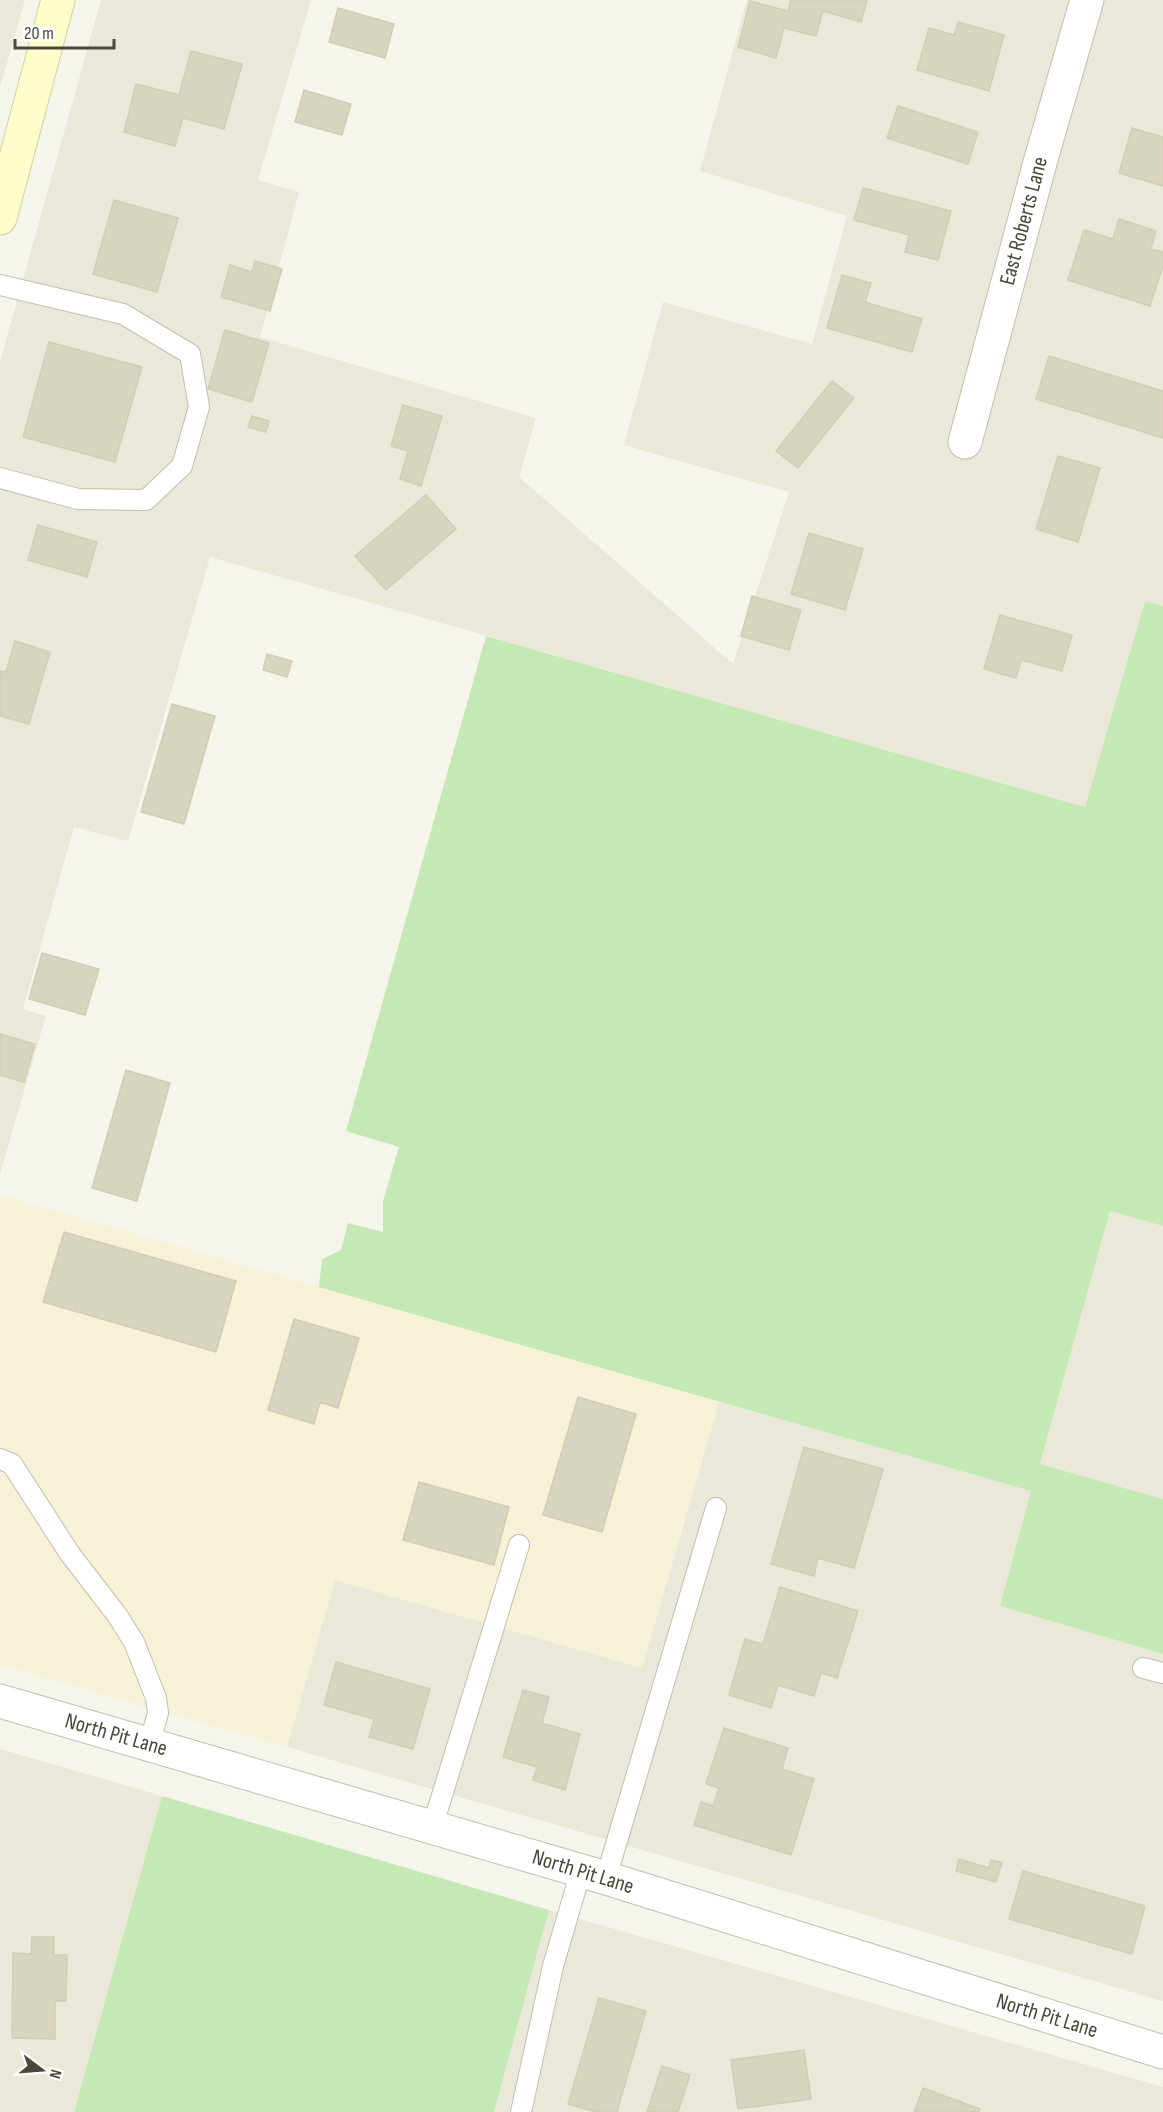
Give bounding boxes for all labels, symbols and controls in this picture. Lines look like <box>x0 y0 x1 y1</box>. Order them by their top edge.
scale bar <box>15 12 114 50</box>
text: 20 m <box>24 23 54 44</box>
street label: East Roberts Lane <box>994 154 1054 288</box>
street label: North Pit Lane <box>62 1708 170 1762</box>
street label: North Pit Lane <box>529 1844 637 1900</box>
street label: North Pit Lane <box>993 1988 1101 2044</box>
north arrow <box>12 2040 72 2100</box>
text: N <box>45 2067 65 2080</box>

